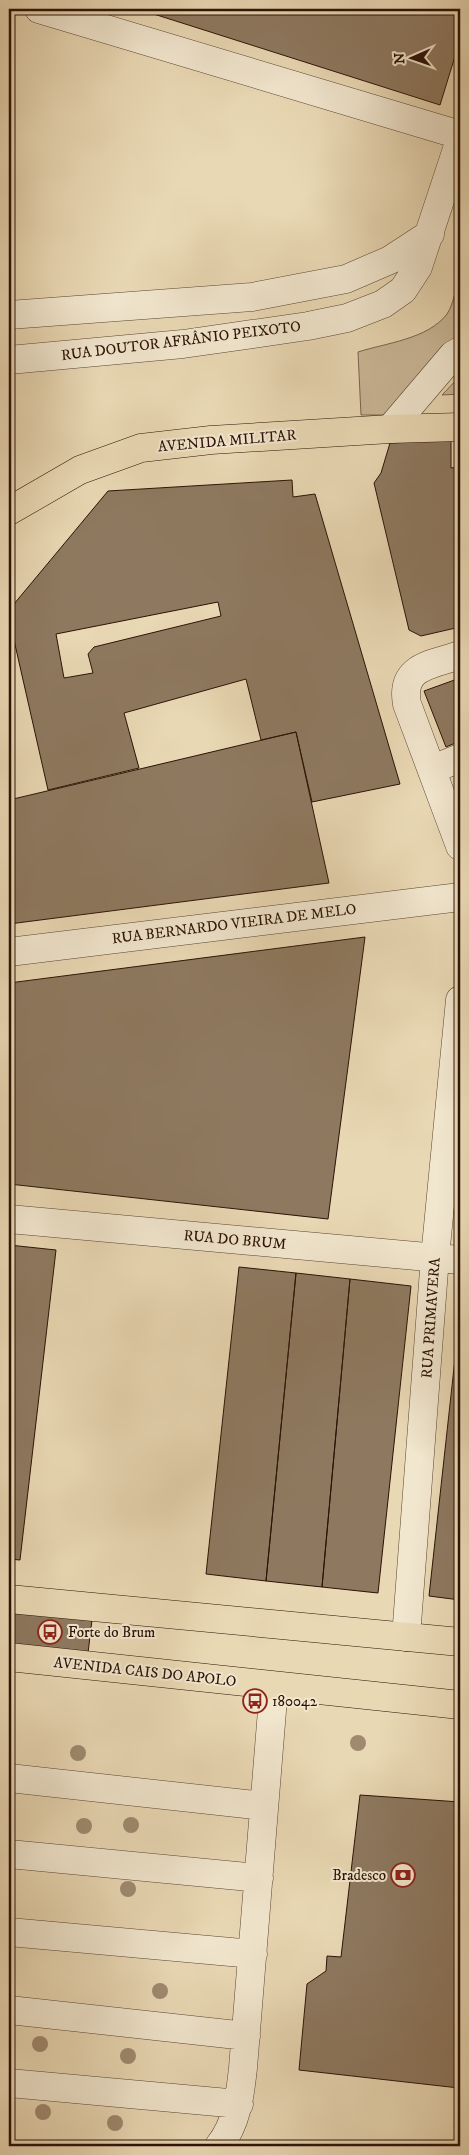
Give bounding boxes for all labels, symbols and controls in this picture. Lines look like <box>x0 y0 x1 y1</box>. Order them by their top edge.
north arrow <box>386 32 436 82</box>
text: N <box>391 52 409 64</box>
street label: RUA DOUTOR AFRÂNIO PEIXOTO <box>60 316 302 365</box>
street label: AVENIDA MILITAR <box>157 425 297 457</box>
street label: RUA BERNARDO VIEIRA DE MELO <box>111 900 357 948</box>
street label: RUA DO BRUM <box>183 1226 288 1254</box>
street label: RUA PRIMAVERA <box>417 1257 445 1379</box>
bus stop icon: Forte do Brum <box>37 1619 63 1645</box>
place label: Forte do Brum <box>68 1623 155 1642</box>
street label: AVENIDA CAIS DO APOLO <box>53 1653 237 1691</box>
bus stop icon: 180042 <box>242 1688 268 1714</box>
place label: 180042 <box>272 1692 318 1711</box>
bank icon: Bradesco <box>390 1862 416 1888</box>
place label: Bradesco <box>332 1866 386 1885</box>

